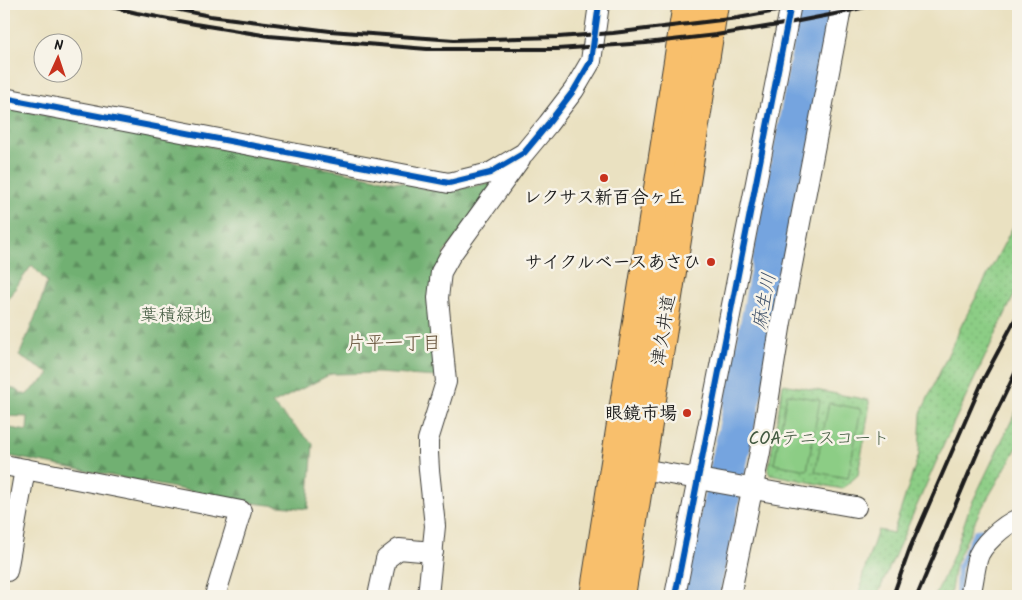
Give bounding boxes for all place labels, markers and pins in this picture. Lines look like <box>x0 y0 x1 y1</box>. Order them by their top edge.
marker: レクサス新百合ヶ丘 <box>598 172 610 184</box>
place label: レクサス新百合ヶ丘 <box>524 184 684 213</box>
place label: サイクルベースあさひ <box>525 249 701 278</box>
marker: サイクルベースあさひ <box>705 256 717 268</box>
place label: 眼鏡市場 <box>605 400 677 429</box>
marker: 眼鏡市場 <box>681 407 693 419</box>

